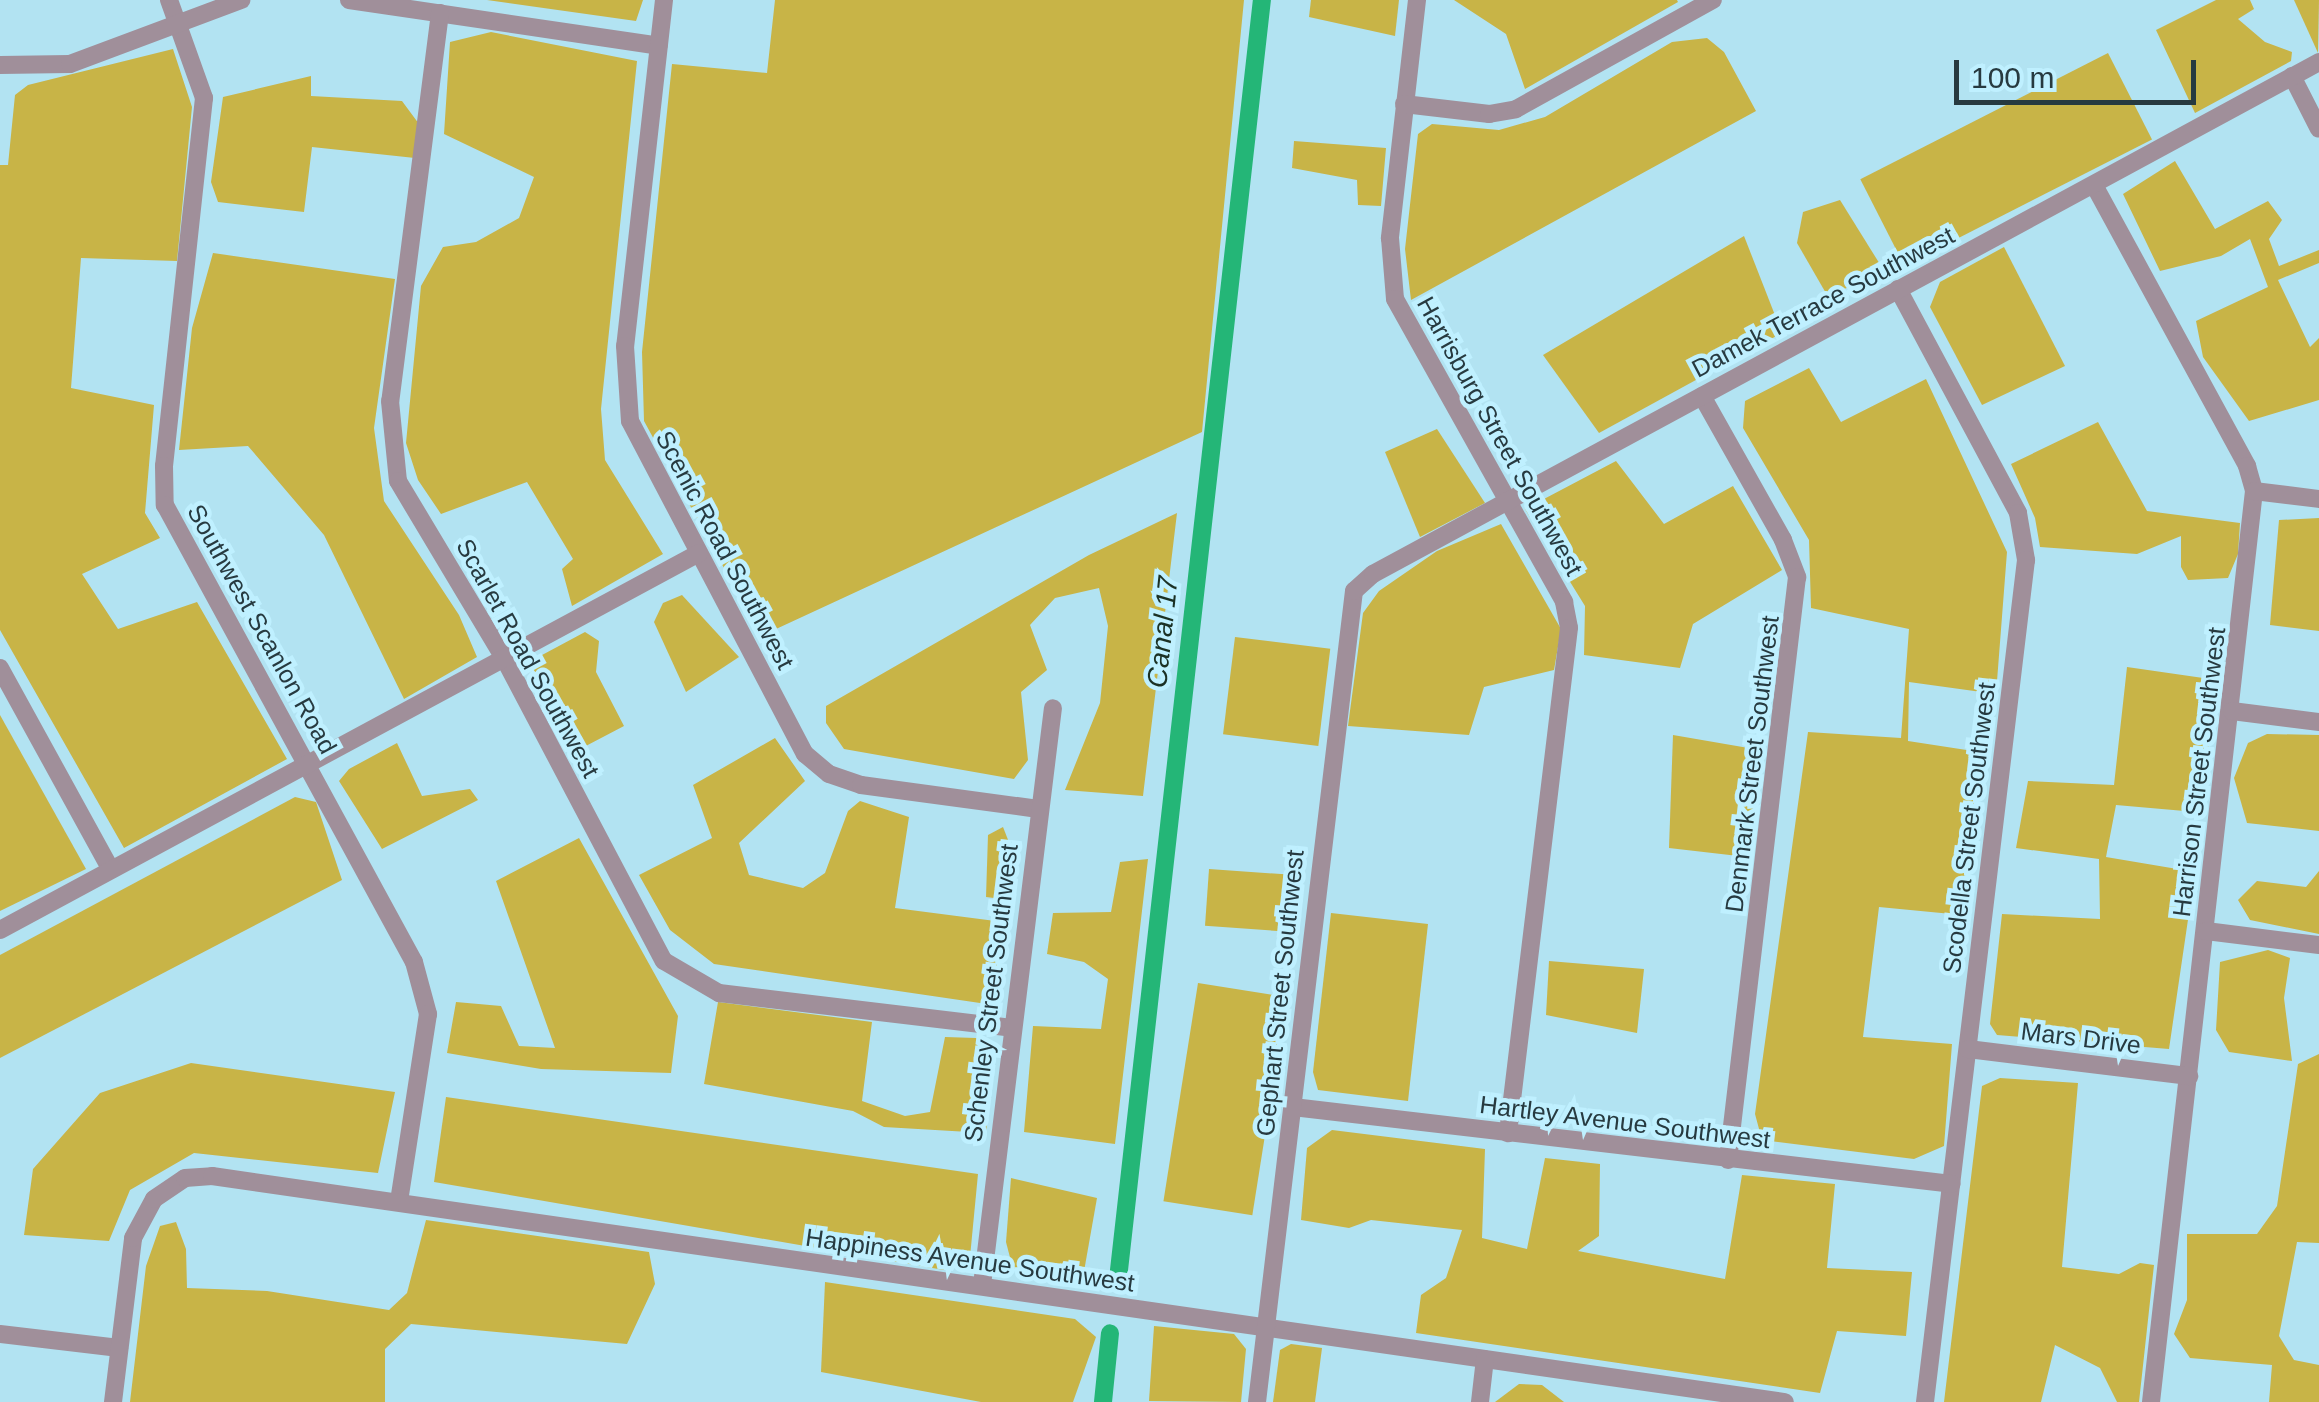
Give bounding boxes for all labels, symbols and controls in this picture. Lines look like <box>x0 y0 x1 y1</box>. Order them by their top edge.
scale bar <box>1959 40 2202 102</box>
text: 100 m <box>1971 61 2054 94</box>
street label: Damek Terrace Southwest <box>1687 220 1959 384</box>
street label: Harrisburg Street Southwest <box>1411 291 1589 581</box>
street label: Scenic Road Southwest <box>649 426 801 674</box>
street label: Southwest Scanlon Road <box>181 499 343 759</box>
street label: Scarlet Road Southwest <box>450 533 606 783</box>
water label: Canal 17 <box>1140 575 1186 689</box>
street label: Denmark Street Southwest <box>1719 614 1785 914</box>
street label: Harrison Street Southwest <box>2166 625 2232 919</box>
street label: Scodella Street Southwest <box>1936 681 2002 975</box>
street label: Schenley Street Southwest <box>958 842 1024 1144</box>
street label: Gephart Street Southwest <box>1250 848 1310 1138</box>
street label: Mars Drive <box>2019 1016 2143 1060</box>
street label: Hartley Avenue Southwest <box>1477 1089 1773 1155</box>
street label: Happiness Avenue Southwest <box>803 1222 1137 1298</box>

